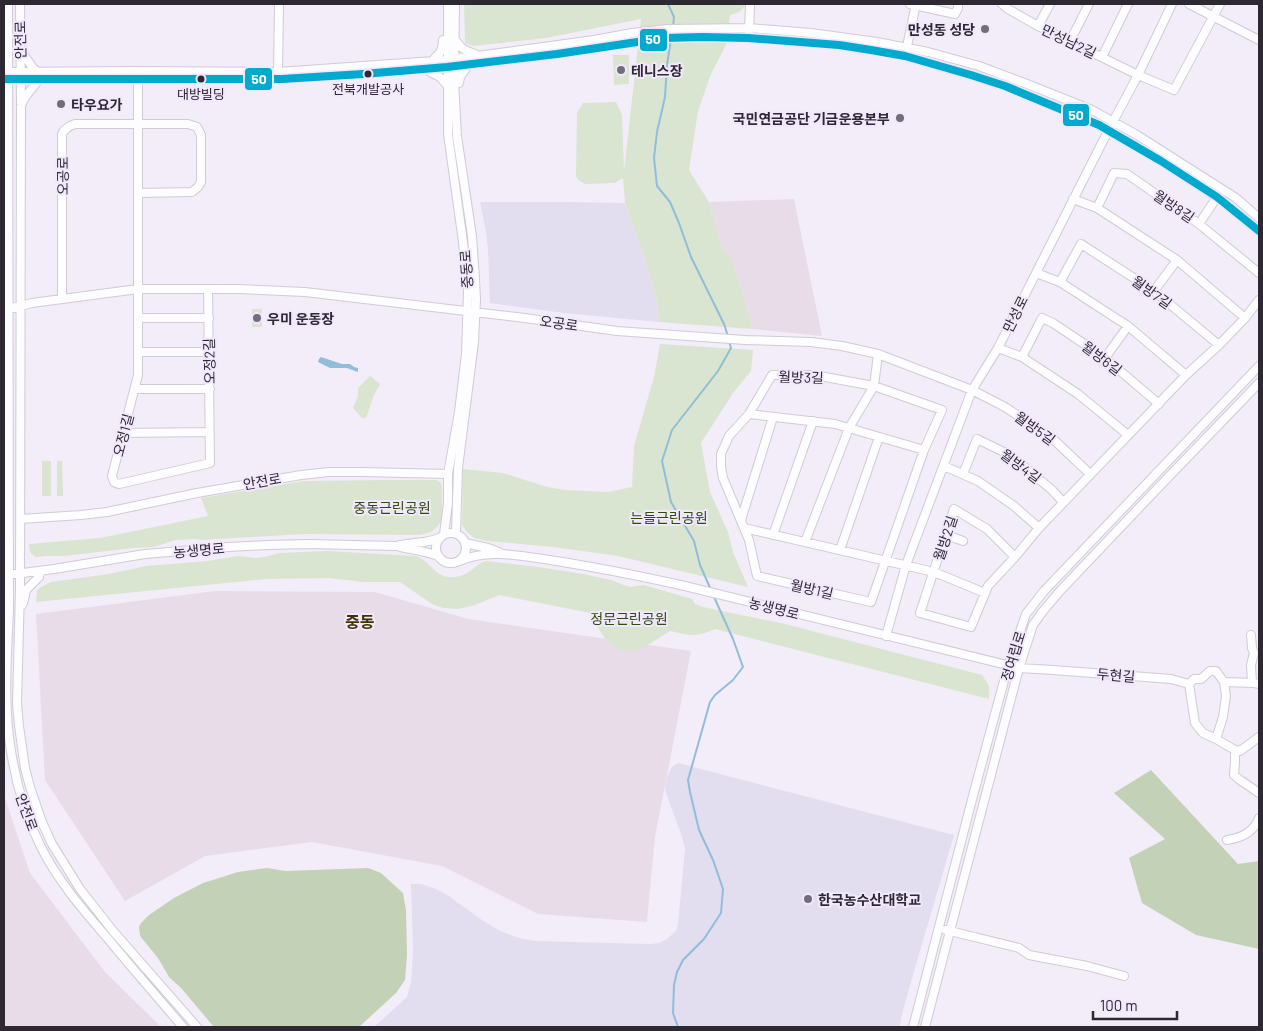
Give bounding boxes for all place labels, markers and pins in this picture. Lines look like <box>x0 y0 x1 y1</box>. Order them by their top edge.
place label: 만성동 성당 <box>908 21 975 38</box>
marker: 만성동 성당 <box>979 23 991 35</box>
place label: 테니스장 <box>631 62 683 79</box>
marker: 테니스장 <box>615 64 627 76</box>
marker: 전북개발공사 <box>363 69 373 79</box>
marker: 대방빌딩 <box>196 74 206 84</box>
place label: 전북개발공사 <box>332 81 404 97</box>
place label: 대방빌딩 <box>177 86 225 102</box>
place label: 타우요가 <box>71 96 123 113</box>
marker: 타우요가 <box>55 98 67 110</box>
place label: 국민연금공단 기금운용본부 <box>733 110 890 127</box>
marker: 국민연금공단 기금운용본부 <box>894 112 906 124</box>
place label: 우미 운동장 <box>267 310 334 327</box>
marker: 우미 운동장 <box>251 312 263 324</box>
place label: 한국농수산대학교 <box>818 891 921 908</box>
marker: 한국농수산대학교 <box>802 893 814 905</box>

